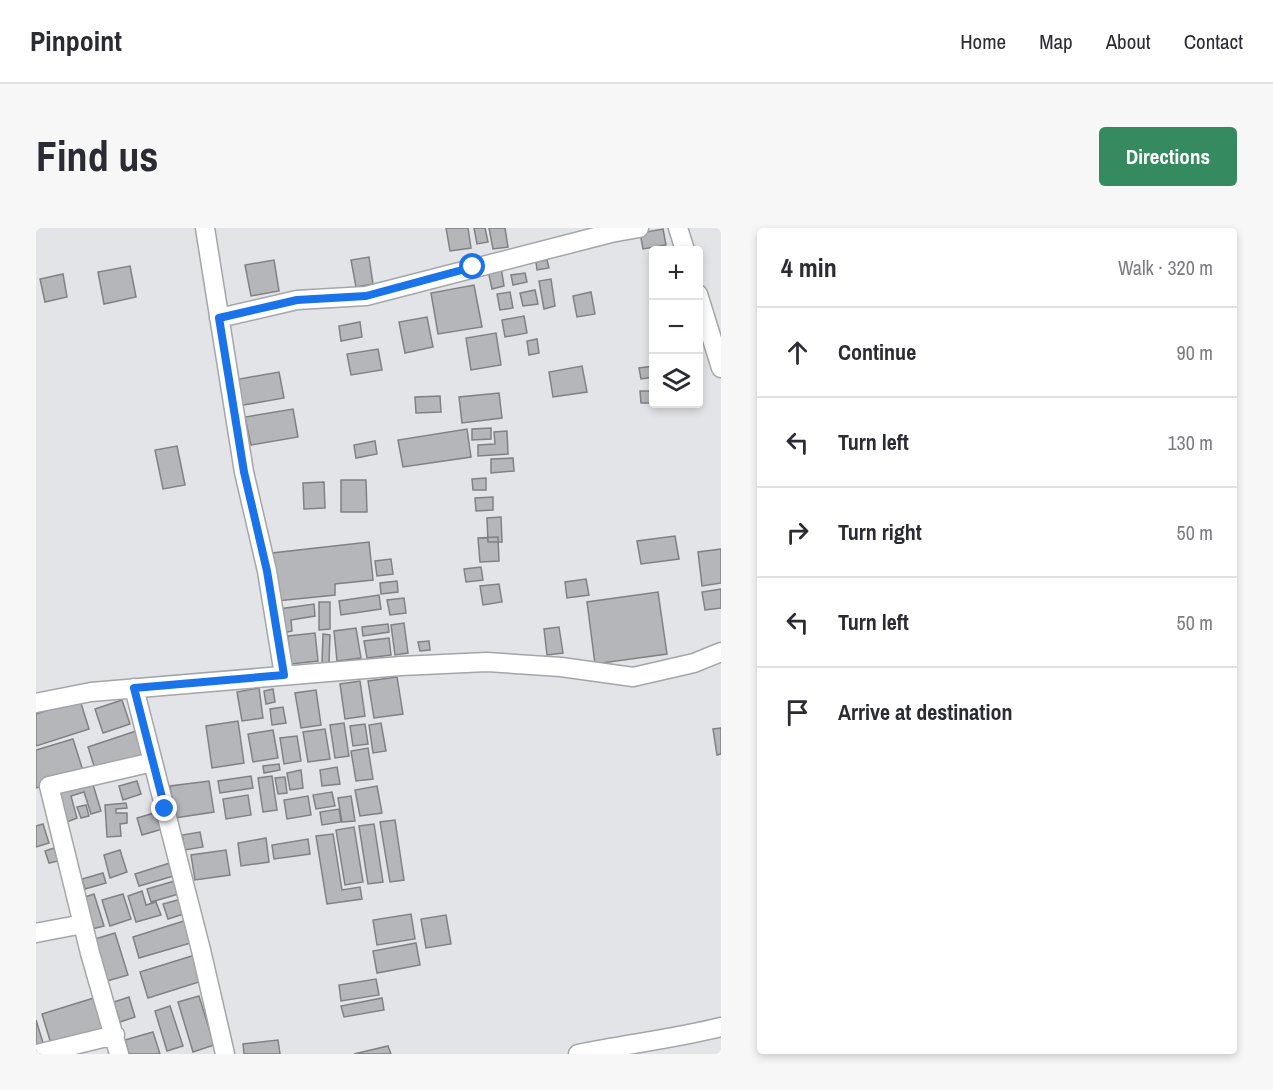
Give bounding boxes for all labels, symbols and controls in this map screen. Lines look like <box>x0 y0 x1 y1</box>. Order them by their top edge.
text: Pinpoint <box>30 22 122 60</box>
text: Home <box>960 27 1006 56</box>
text: Map <box>1039 27 1073 56</box>
text: About <box>1106 27 1151 56</box>
text: Contact <box>1184 27 1243 56</box>
button: Directions <box>1099 127 1237 186</box>
text: Find us <box>36 128 158 184</box>
map controls <box>649 246 703 408</box>
button: + <box>649 246 703 300</box>
text: 4 min <box>781 250 837 285</box>
route start <box>459 253 485 279</box>
text: Walk · 320 m <box>1118 254 1213 281</box>
button: − <box>649 300 703 354</box>
icon: ahead <box>781 336 814 369</box>
text: Continue <box>838 337 916 367</box>
text: 90 m <box>1177 339 1213 366</box>
button: layers <box>649 354 703 408</box>
icon: left <box>781 426 814 459</box>
text: Turn left <box>838 427 909 457</box>
text: 130 m <box>1167 429 1213 456</box>
icon: right <box>781 516 814 549</box>
text: Turn right <box>838 517 922 547</box>
text: 50 m <box>1177 519 1213 546</box>
icon: left <box>781 606 814 639</box>
text: Turn left <box>838 607 909 637</box>
text: 50 m <box>1177 609 1213 636</box>
icon: arrive <box>781 696 814 729</box>
text: Arrive at destination <box>838 697 1012 727</box>
route end <box>151 795 177 821</box>

